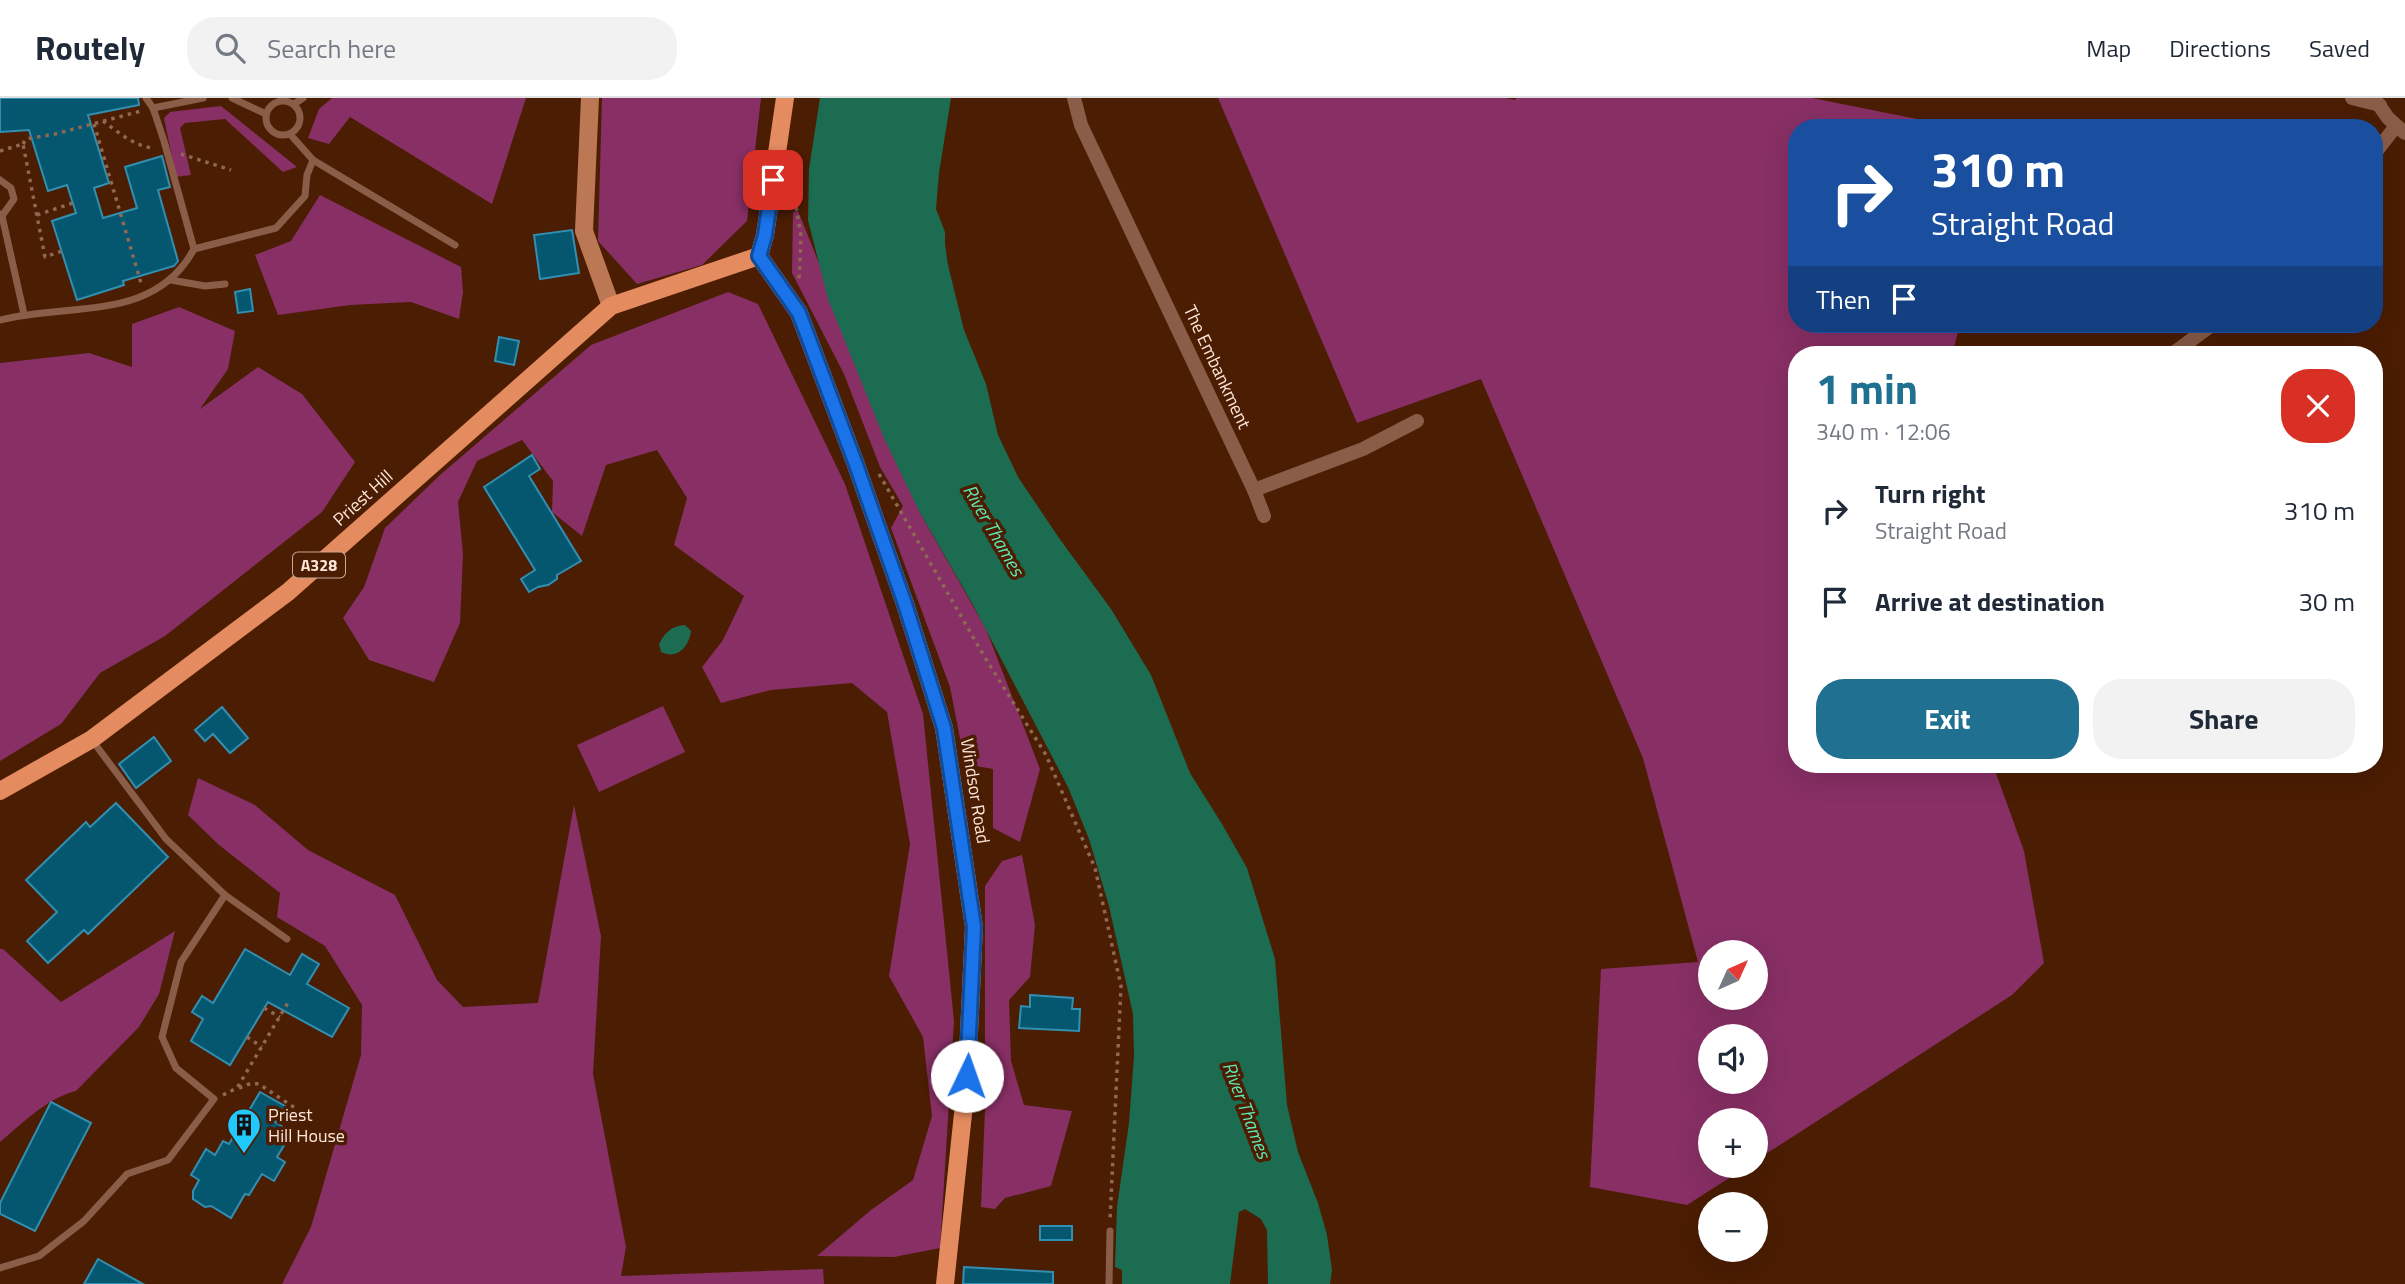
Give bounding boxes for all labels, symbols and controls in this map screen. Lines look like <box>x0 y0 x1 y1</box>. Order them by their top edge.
search box <box>187 17 677 80</box>
text: Routely <box>35 23 145 73</box>
icon: search <box>211 29 249 67</box>
text: Search here <box>267 29 396 68</box>
text: Map <box>2086 30 2131 66</box>
text: Directions <box>2169 30 2271 66</box>
text: Saved <box>2309 30 2370 66</box>
text: 310 m <box>1931 131 2065 206</box>
icon: right <box>1816 147 1907 238</box>
pin <box>743 150 803 210</box>
icon: arrive <box>754 161 792 199</box>
text: Straight Road <box>1931 199 2115 247</box>
text: Then <box>1816 280 1871 319</box>
icon: arrive <box>1885 280 1923 318</box>
street label: The Embankment <box>1177 300 1258 434</box>
text: 1 min <box>1816 356 1918 420</box>
button: close <box>2281 369 2355 443</box>
text: 340 m · 12:06 <box>1816 414 1951 449</box>
street label: Priest Hill <box>327 463 399 532</box>
text: Turn right <box>1875 474 1986 513</box>
water label: River Thames <box>956 479 1033 583</box>
text: 310 m <box>2284 491 2355 530</box>
icon: right <box>1816 492 1854 530</box>
text: Straight Road <box>1875 513 2007 548</box>
road number: A328 <box>293 552 345 578</box>
text: Arrive at destination <box>1875 582 2105 621</box>
text: 30 m <box>2298 582 2355 621</box>
icon: arrive <box>1816 583 1854 621</box>
button: Exit <box>1816 679 2079 759</box>
button: Share <box>2093 679 2355 759</box>
street label: Windsor Road <box>954 736 997 845</box>
north arrow <box>1698 940 1768 1010</box>
map controls <box>1698 940 1768 1262</box>
button: sound <box>1698 1024 1768 1094</box>
position arrow <box>930 1039 1004 1113</box>
water label: River Thames <box>1216 1057 1280 1164</box>
place label: Priest Hill House <box>268 1101 345 1149</box>
building icon: Priest Hill House <box>225 1106 263 1155</box>
button: + <box>1698 1108 1768 1178</box>
button: − <box>1698 1192 1768 1262</box>

